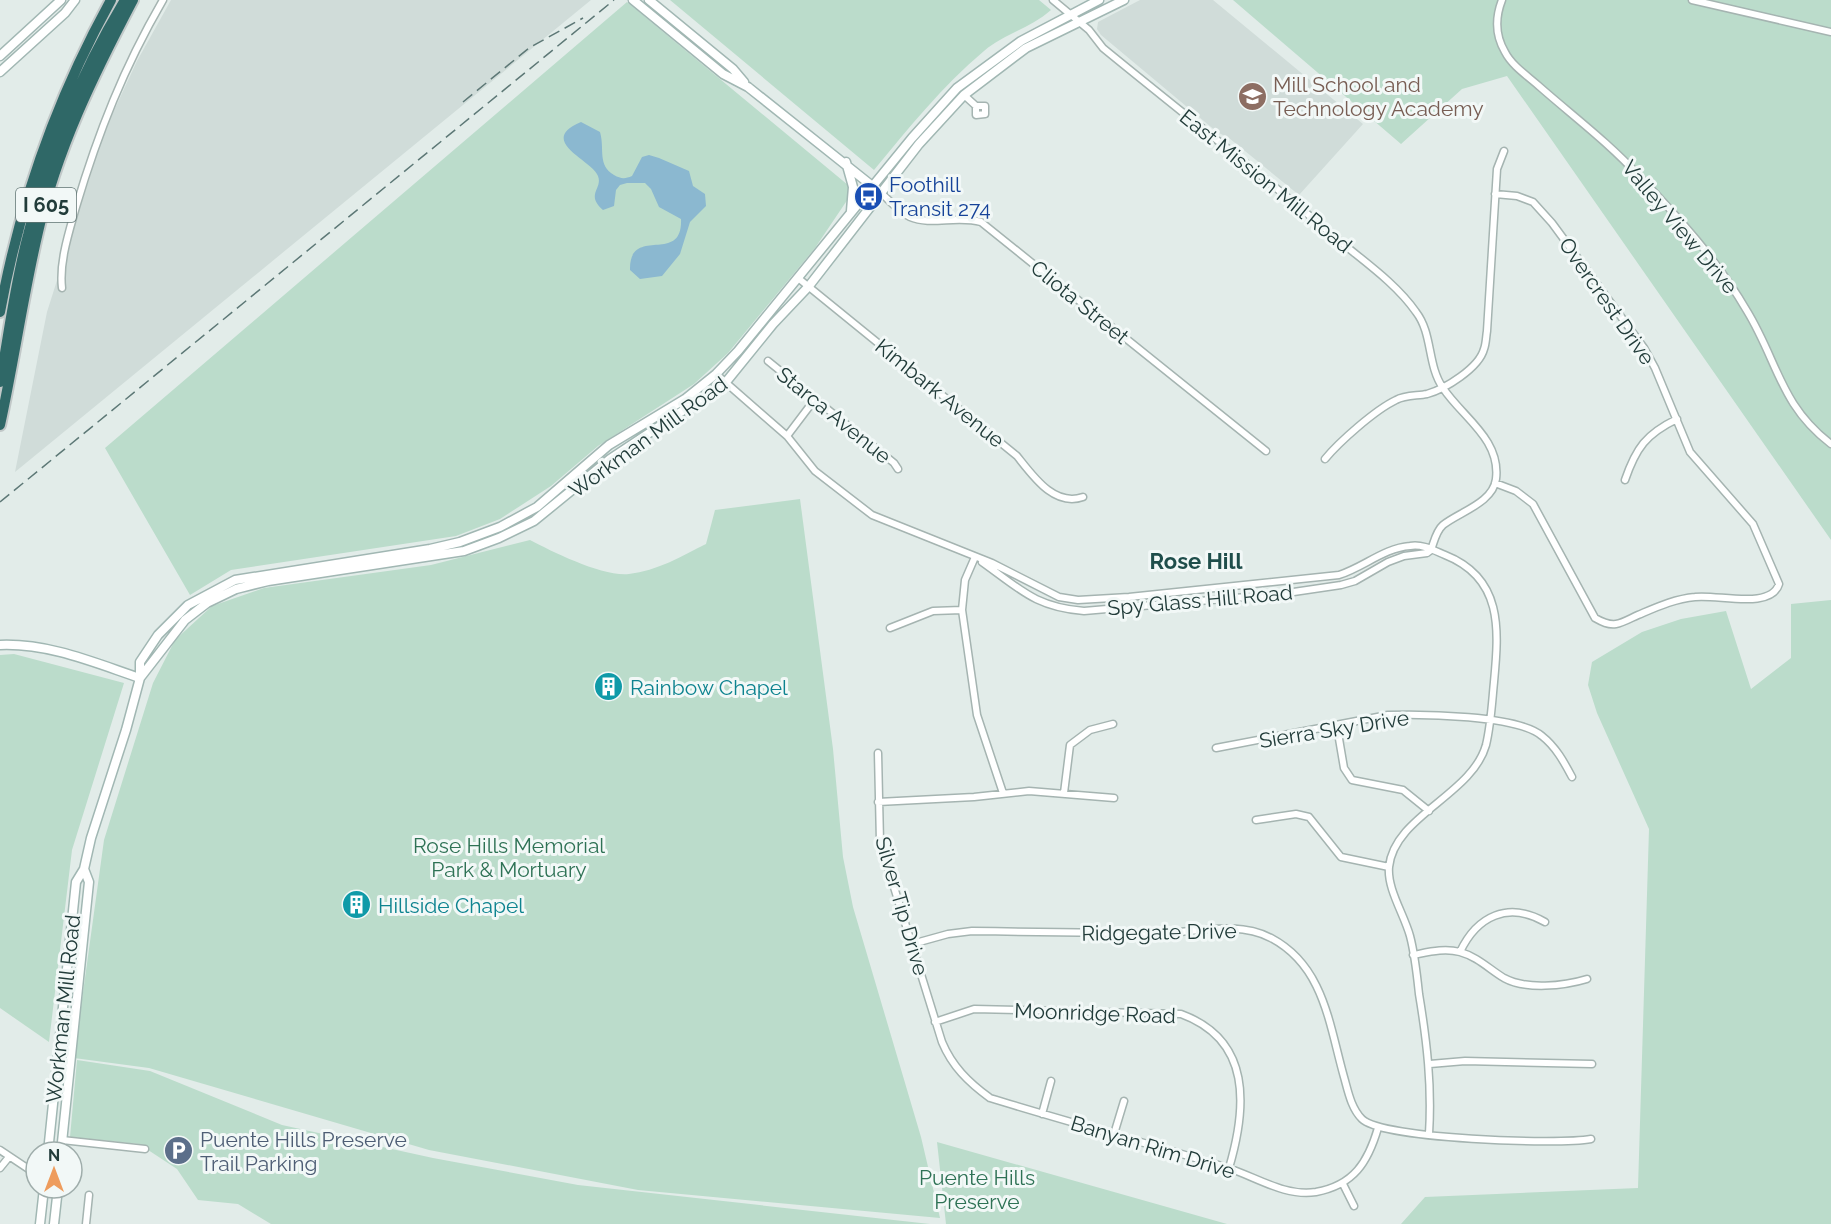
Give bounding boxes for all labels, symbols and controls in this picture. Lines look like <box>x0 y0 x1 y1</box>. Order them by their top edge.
place label: Mill School and Technology Academy <box>1273 72 1484 121</box>
school or university icon: Mill School and Technology Academy <box>1236 80 1268 112</box>
street label: East Mission Mill Road <box>1175 104 1357 258</box>
street label: Valley View Drive <box>1617 155 1743 299</box>
place label: Foothill Transit 274 <box>889 172 991 221</box>
bus stop icon: Foothill Transit 274 <box>852 180 884 212</box>
road number: I 605 <box>16 188 76 222</box>
street label: Overcrest Drive <box>1554 233 1660 369</box>
street label: Cliota Street <box>1026 255 1134 349</box>
street label: Kimbark Avenue <box>870 333 1010 453</box>
street label: Starca Avenue <box>772 361 896 469</box>
street label: Workman Mill Road <box>564 371 732 503</box>
district label: Rose Hill <box>1150 548 1243 574</box>
street label: Spy Glass Hill Road <box>1106 579 1294 621</box>
building icon: Rainbow Chapel <box>593 671 625 703</box>
place label: Rainbow Chapel <box>630 675 788 700</box>
street label: Sierra Sky Drive <box>1257 705 1411 753</box>
park label: Rose Hills Memorial Park & Mortuary <box>413 833 605 882</box>
street label: Silver Tip Drive <box>870 834 934 978</box>
building icon: Hillside Chapel <box>341 889 373 921</box>
place label: Hillside Chapel <box>378 893 524 918</box>
street label: Workman Mill Road <box>41 914 85 1104</box>
street label: Ridgegate Drive <box>1081 918 1237 946</box>
street label: Moonridge Road <box>1014 998 1176 1028</box>
street label: Banyan Rim Drive <box>1068 1110 1238 1184</box>
place label: Puente Hills Preserve Trail Parking <box>200 1127 407 1176</box>
parking icon: Puente Hills Preserve Trail Parking <box>163 1135 195 1167</box>
north arrow <box>24 1140 84 1200</box>
text: N <box>48 1146 60 1165</box>
park label: Puente Hills Preserve <box>919 1165 1035 1214</box>

